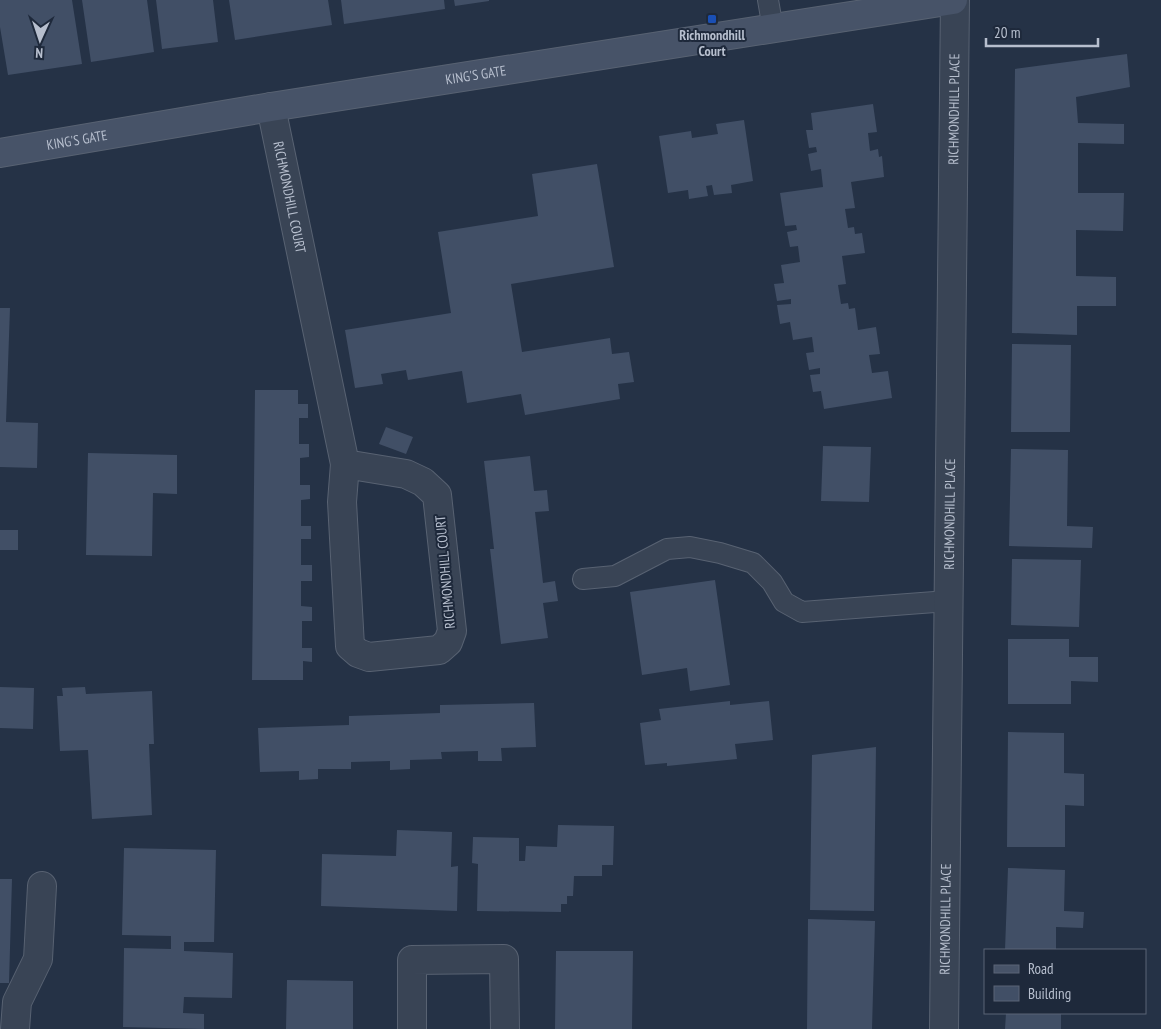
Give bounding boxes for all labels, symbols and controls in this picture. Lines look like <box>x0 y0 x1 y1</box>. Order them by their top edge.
marker: Richmondhill Court <box>706 13 718 25</box>
north arrow <box>15 15 65 65</box>
scale bar <box>986 15 1098 47</box>
text: 20 m <box>994 23 1020 42</box>
place label: Richmondhill Court <box>679 26 745 60</box>
text: N <box>35 44 44 62</box>
street label: RICHMONDHILL PLACE <box>944 53 963 165</box>
street label: KING'S GATE <box>444 61 507 89</box>
street label: KING'S GATE <box>45 126 109 154</box>
street label: RICHMONDHILL COURT <box>269 140 310 255</box>
street label: RICHMONDHILL PLACE <box>940 458 959 570</box>
street label: RICHMONDHILL COURT <box>431 514 459 629</box>
street label: RICHMONDHILL PLACE <box>936 863 955 975</box>
legend <box>984 949 1146 1014</box>
text: Road <box>1028 959 1054 978</box>
text: Building <box>1028 984 1071 1003</box>

